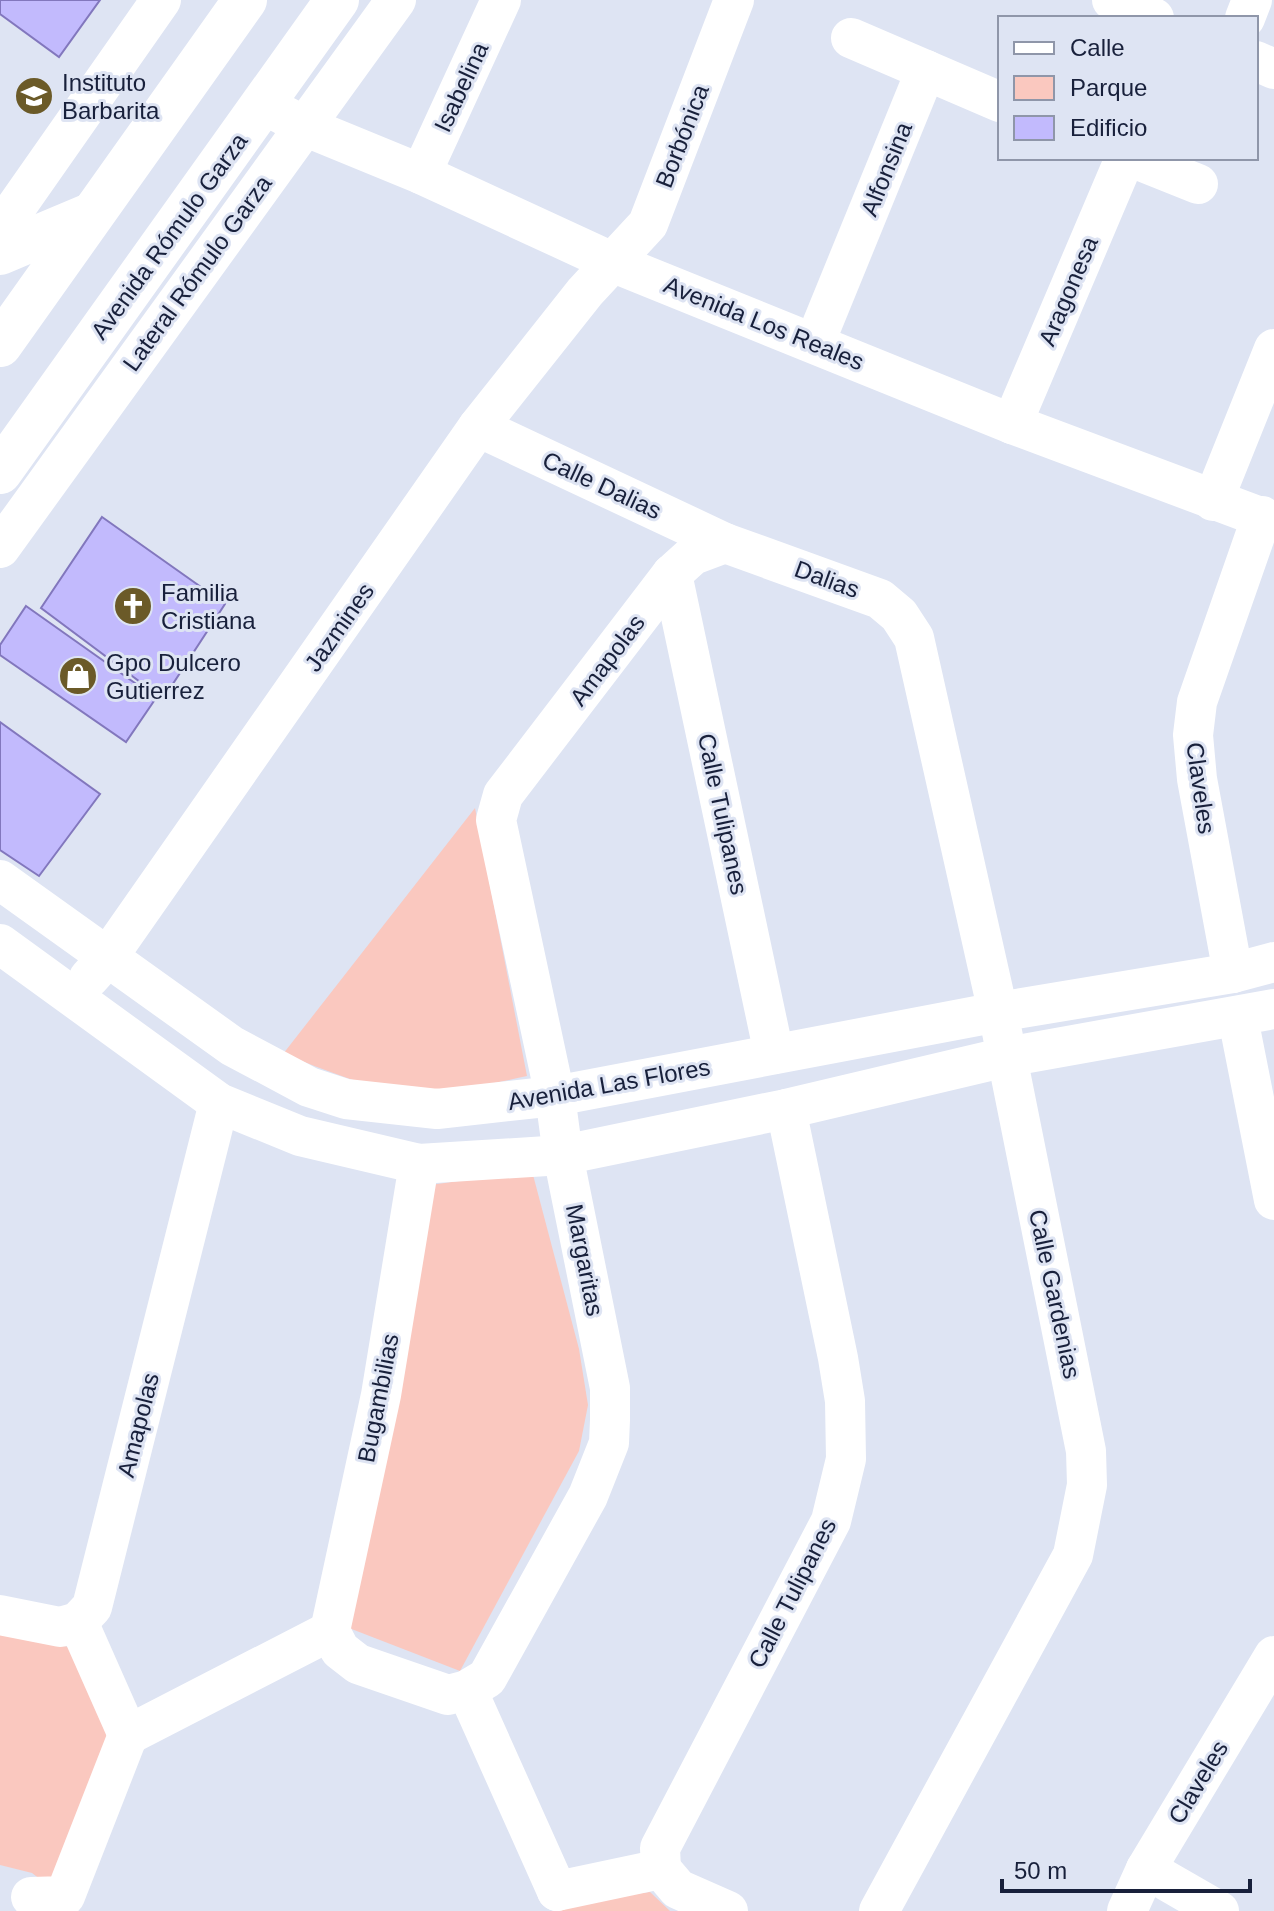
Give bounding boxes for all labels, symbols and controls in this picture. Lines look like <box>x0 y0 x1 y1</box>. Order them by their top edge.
legend <box>998 16 1258 160</box>
text: Calle <box>1070 34 1125 61</box>
street label: Isabelina <box>428 37 494 136</box>
place label: Instituto Barbarita <box>62 69 160 124</box>
text: Parque <box>1070 74 1147 101</box>
school or university icon: Instituto Barbarita <box>13 75 55 117</box>
street label: Borbónica <box>650 80 714 191</box>
text: Edificio <box>1070 114 1147 141</box>
street label: Alfonsina <box>855 118 917 220</box>
street label: Avenida Rómulo Garza <box>85 127 253 344</box>
street label: Lateral Rómulo Garza <box>117 170 277 376</box>
street label: Aragonesa <box>1033 232 1103 350</box>
street label: Avenida Los Reales <box>660 271 868 375</box>
street label: Calle Dalias <box>538 446 666 524</box>
street label: Dalias <box>791 555 863 603</box>
street label: Jazmines <box>299 578 379 676</box>
place label: Familia Cristiana <box>161 579 256 634</box>
church icon: Familia Cristiana <box>112 585 154 627</box>
street label: Amapolas <box>564 609 650 711</box>
place label: Gpo Dulcero Gutierrez <box>106 649 241 704</box>
shop icon: Gpo Dulcero Gutierrez <box>57 655 99 697</box>
street label: Calle Tulipanes <box>693 731 753 897</box>
street label: Claveles <box>1181 741 1221 835</box>
street label: Avenida Las Flores <box>506 1053 712 1115</box>
street label: Margaritas <box>561 1202 609 1318</box>
street label: Calle Gardenias <box>1024 1207 1086 1381</box>
street label: Bugambilias <box>352 1331 404 1465</box>
street label: Amapolas <box>112 1370 164 1480</box>
street label: Calle Tulipanes <box>743 1514 841 1672</box>
street label: Claveles <box>1163 1736 1233 1828</box>
scale bar <box>1002 1843 1250 1893</box>
text: 50 m <box>1014 1857 1067 1884</box>

